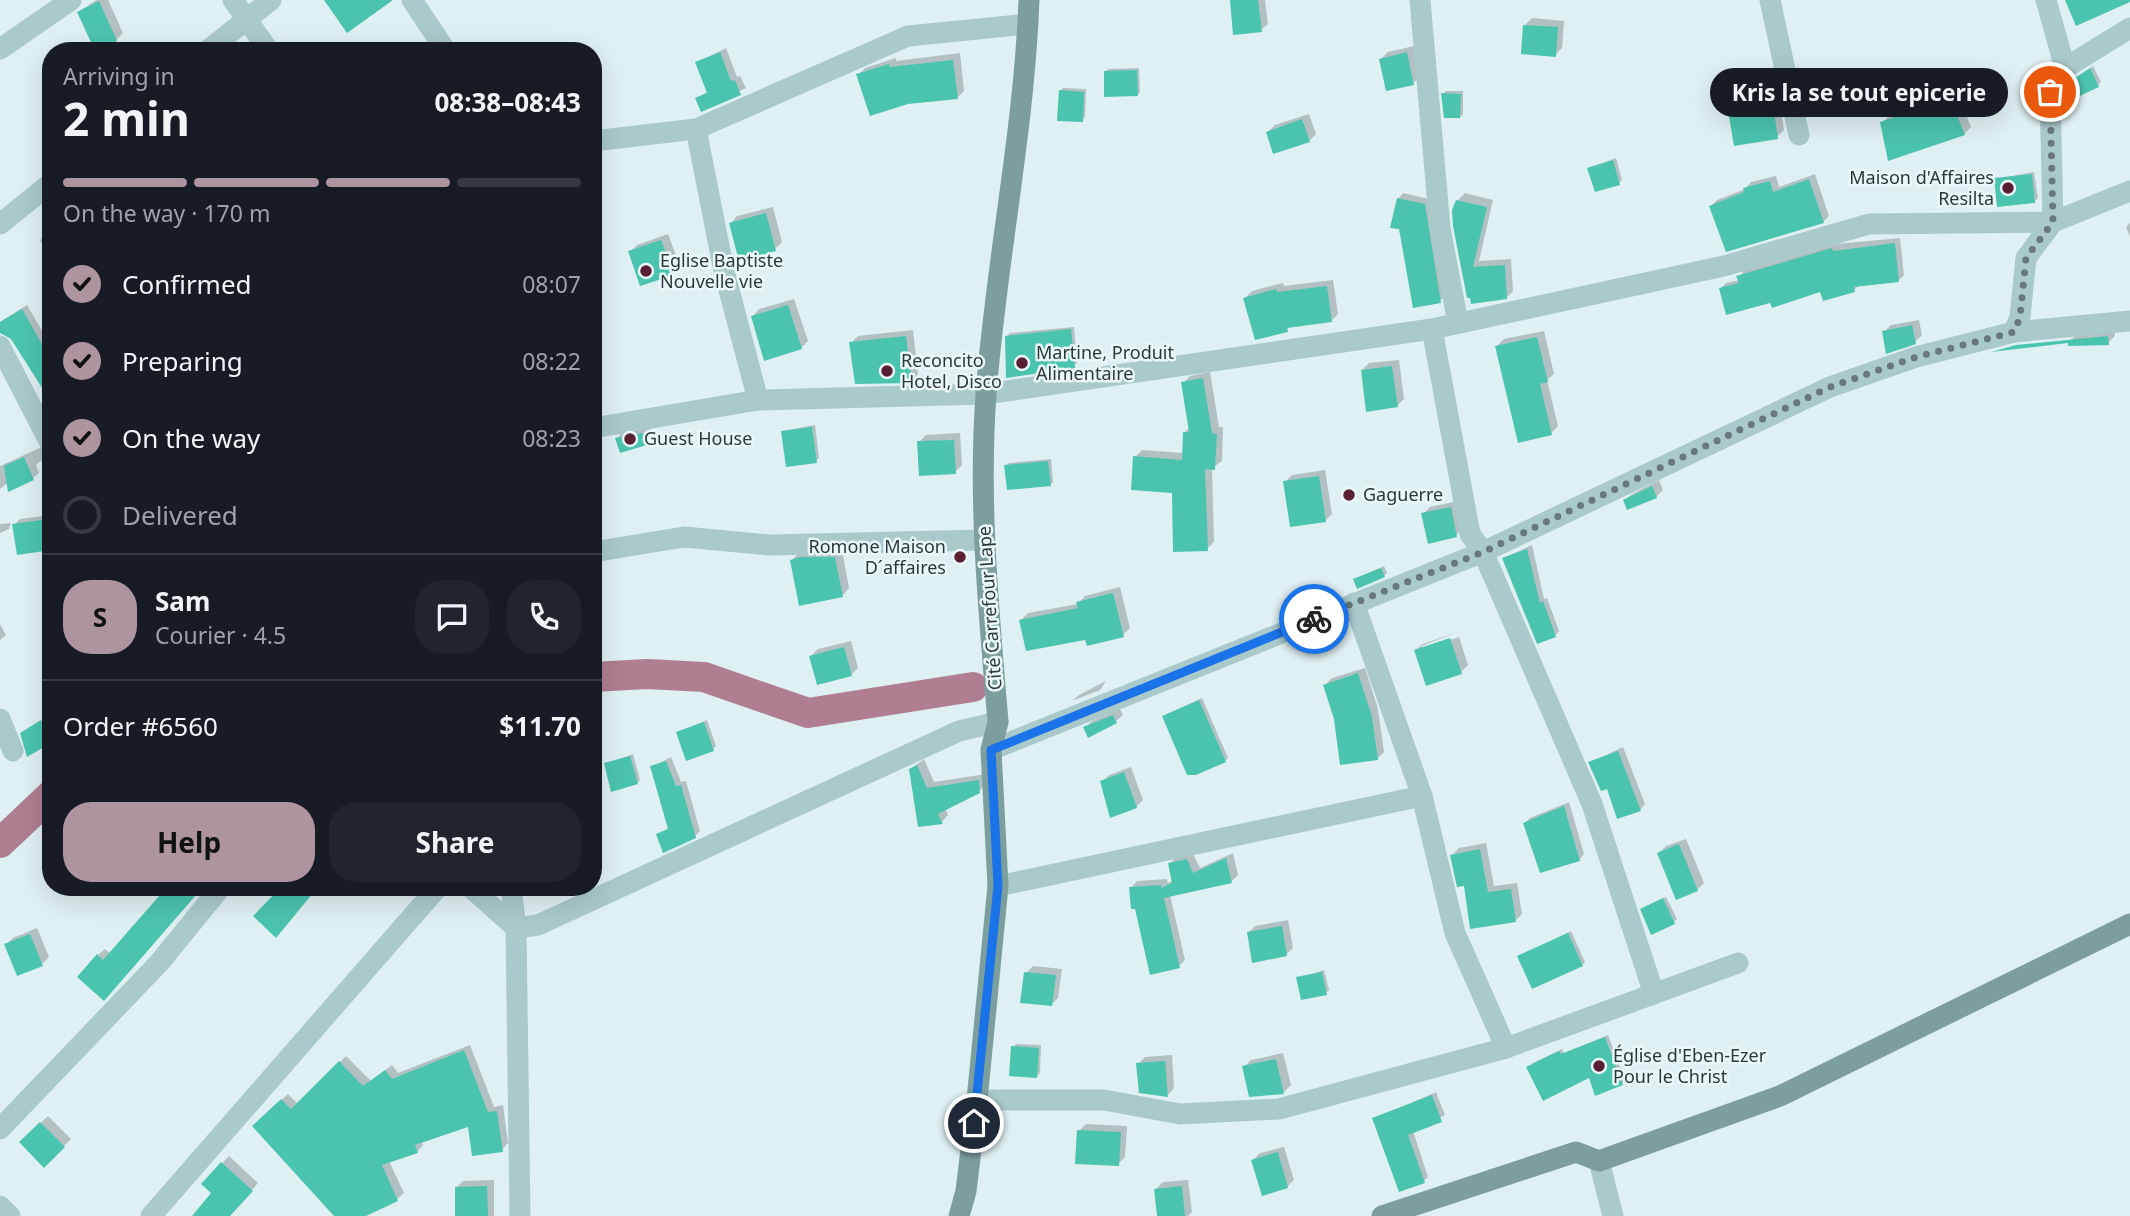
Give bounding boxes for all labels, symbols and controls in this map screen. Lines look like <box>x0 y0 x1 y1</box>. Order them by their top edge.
text: Arriving in <box>63 60 175 92</box>
pin <box>2020 62 2080 122</box>
callout: Kris la se tout epicerie <box>1710 68 2008 116</box>
icon: bag <box>2031 73 2069 111</box>
text: Kris la se tout epicerie <box>1732 76 1986 108</box>
text: 08:38–08:43 <box>434 84 581 120</box>
text: 2 min <box>63 87 190 149</box>
place label: Maison d'Affaires Resilta <box>1849 165 1994 210</box>
marker: Maison d'Affaires Resilta <box>2000 180 2016 196</box>
text: On the way · 170 m <box>63 197 270 229</box>
place label: Eglise Baptiste Nouvelle vie <box>660 248 783 293</box>
marker: Eglise Baptiste Nouvelle vie <box>638 263 654 279</box>
icon: check <box>63 265 101 303</box>
text: Confirmed <box>122 266 252 302</box>
text: 08:07 <box>522 268 581 300</box>
place label: Martine, Produit Alimentaire <box>1036 340 1174 385</box>
icon: check <box>63 342 101 380</box>
text: Preparing <box>122 343 243 379</box>
text: 08:22 <box>522 345 581 377</box>
place label: Reconcito Hotel, Disco <box>901 348 1002 393</box>
marker: Martine, Produit Alimentaire <box>1014 355 1030 371</box>
marker: Reconcito Hotel, Disco <box>879 363 895 379</box>
icon: check <box>63 419 101 457</box>
text: On the way <box>122 420 260 456</box>
text: 08:23 <box>522 422 581 454</box>
place label: Guest House <box>644 426 752 450</box>
marker: Guest House <box>622 431 638 447</box>
place label: Gaguerre <box>1363 482 1443 506</box>
marker: Gaguerre <box>1341 487 1357 503</box>
text: Delivered <box>122 497 238 533</box>
street label: Cité Carrefour Lape <box>971 525 1007 691</box>
place label: Romone Maison D´affaires <box>809 534 946 579</box>
marker: Romone Maison D´affaires <box>952 549 968 565</box>
button: chat <box>415 580 489 654</box>
button: phone <box>507 580 581 654</box>
text: Sam <box>155 583 210 619</box>
courier <box>1279 584 1349 654</box>
text: S <box>93 599 107 635</box>
icon: bike <box>1295 600 1333 638</box>
text: Courier · 4.5 <box>155 619 286 651</box>
text: Order #6560 <box>63 708 218 744</box>
text: $11.70 <box>499 708 581 744</box>
button: Help <box>63 802 315 882</box>
button: Share <box>329 802 581 882</box>
place label: Église d'Eben-Ezer Pour le Christ <box>1613 1043 1767 1088</box>
marker: Église d'Eben-Ezer Pour le Christ <box>1591 1058 1607 1074</box>
pin <box>944 1093 1004 1153</box>
icon: home <box>955 1104 993 1142</box>

